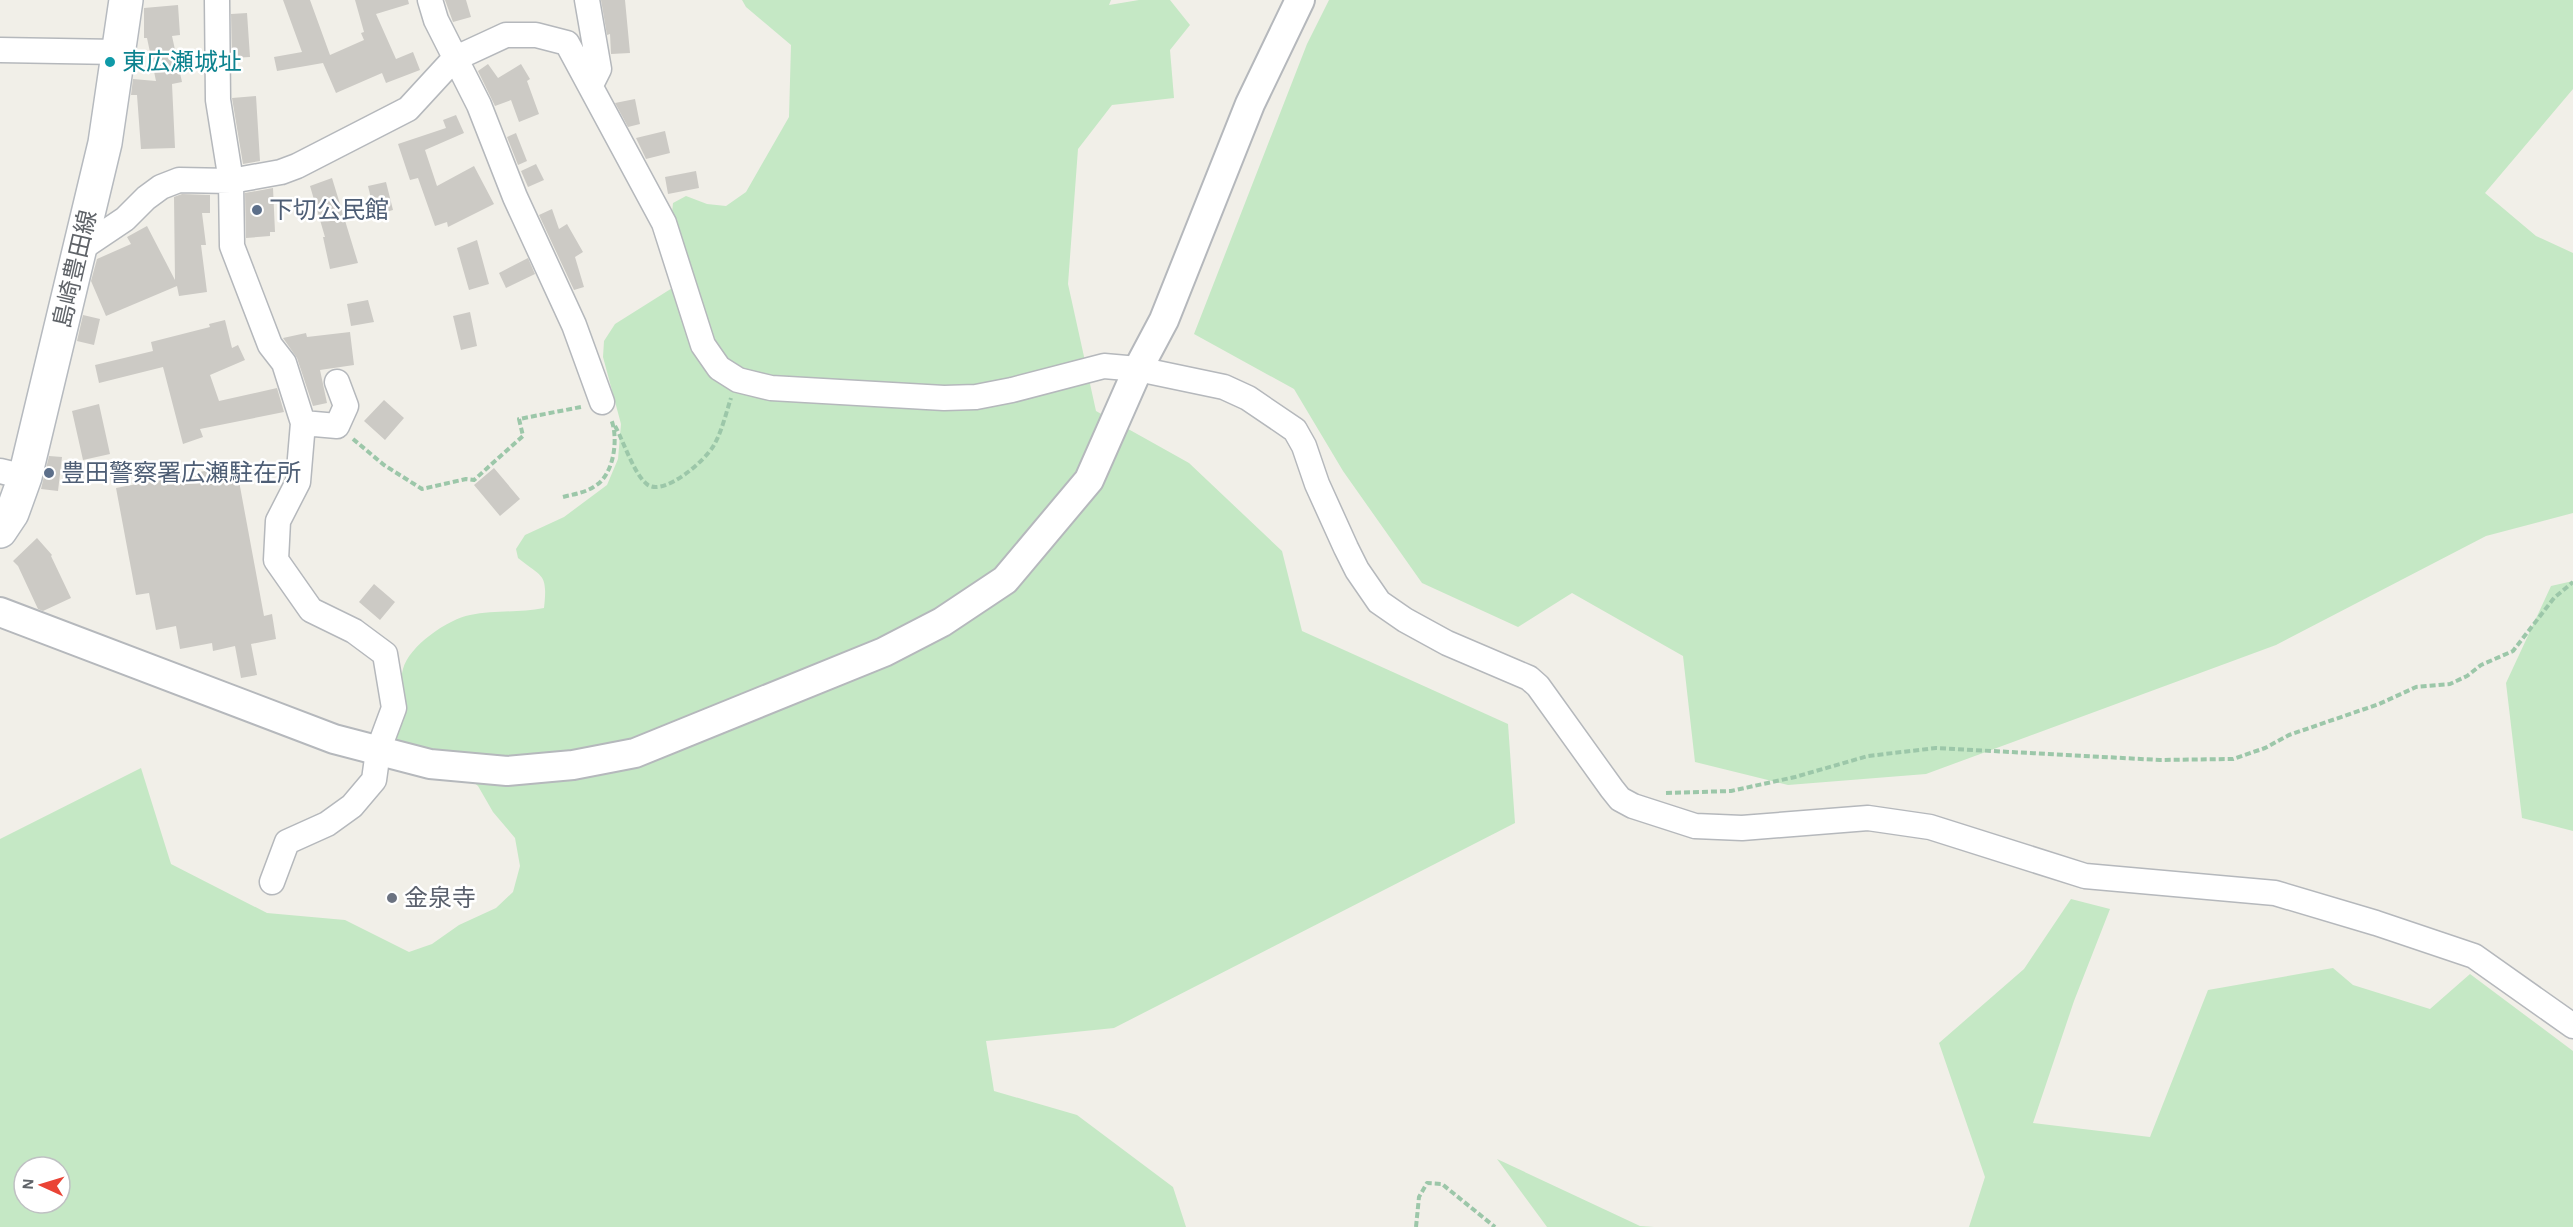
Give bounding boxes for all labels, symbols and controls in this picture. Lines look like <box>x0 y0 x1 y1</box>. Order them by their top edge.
place label: 東広瀬城址 <box>122 49 242 75</box>
marker: 東広瀬城址 <box>103 55 117 69</box>
place label: 下切公民館 <box>269 197 389 223</box>
marker: 下切公民館 <box>250 203 264 217</box>
street label: 島崎豊田線 <box>49 208 101 330</box>
place label: 豊田警察署広瀬駐在所 <box>61 460 301 486</box>
marker: 豊田警察署広瀬駐在所 <box>42 466 56 480</box>
place label: 金泉寺 <box>404 885 476 911</box>
marker: 金泉寺 <box>385 891 399 905</box>
north arrow <box>12 1155 72 1215</box>
text: N <box>20 1178 36 1190</box>

